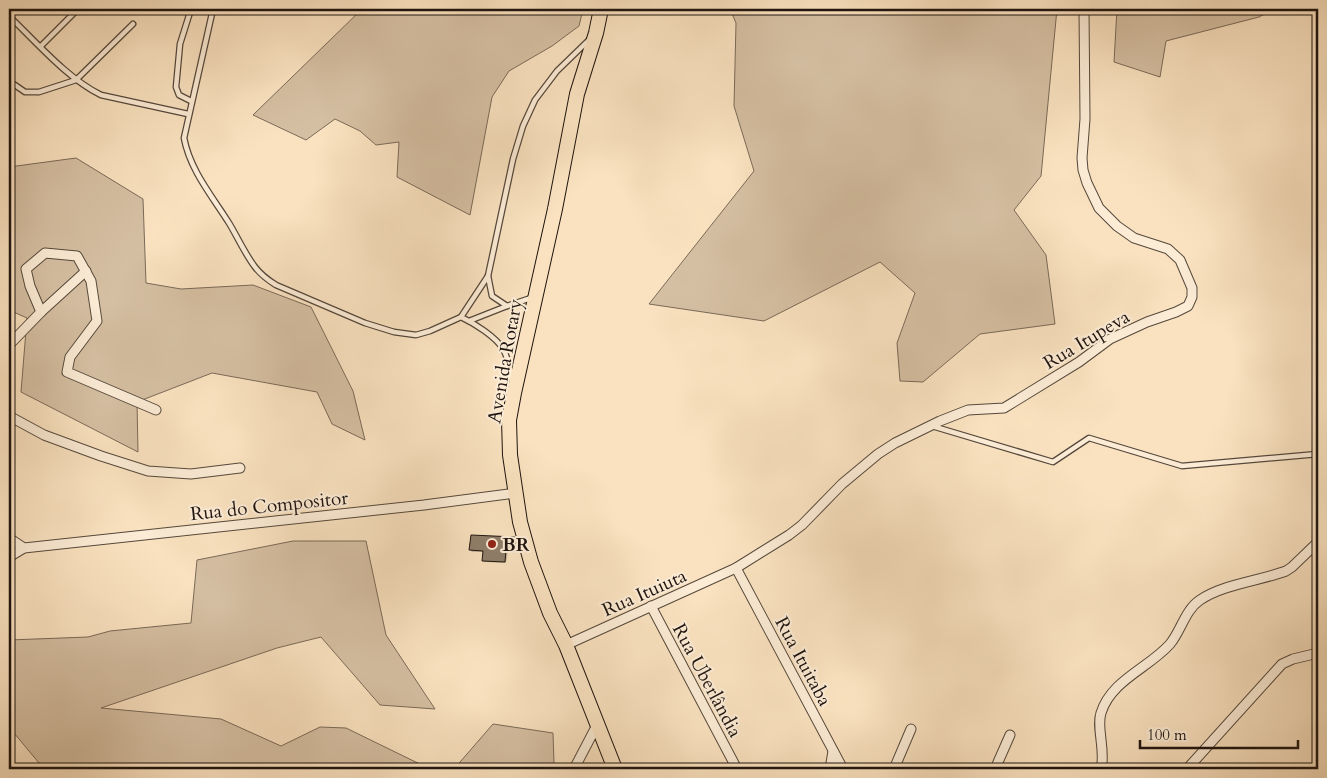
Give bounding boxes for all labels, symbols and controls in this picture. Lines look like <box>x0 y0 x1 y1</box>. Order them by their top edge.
street label: Avenida Rotary <box>481 297 529 425</box>
street label: Rua Itupeva <box>1039 304 1135 376</box>
street label: Rua do Compositor <box>189 485 349 527</box>
place label: BR <box>502 532 530 558</box>
marker: BR <box>486 538 498 550</box>
street label: Rua Ituiuta <box>598 563 691 623</box>
street label: Rua Ituitaba <box>769 612 838 711</box>
street label: Rua Uberlândia <box>666 619 748 742</box>
scale bar <box>1140 718 1297 750</box>
text: 100 m <box>1147 725 1187 745</box>

